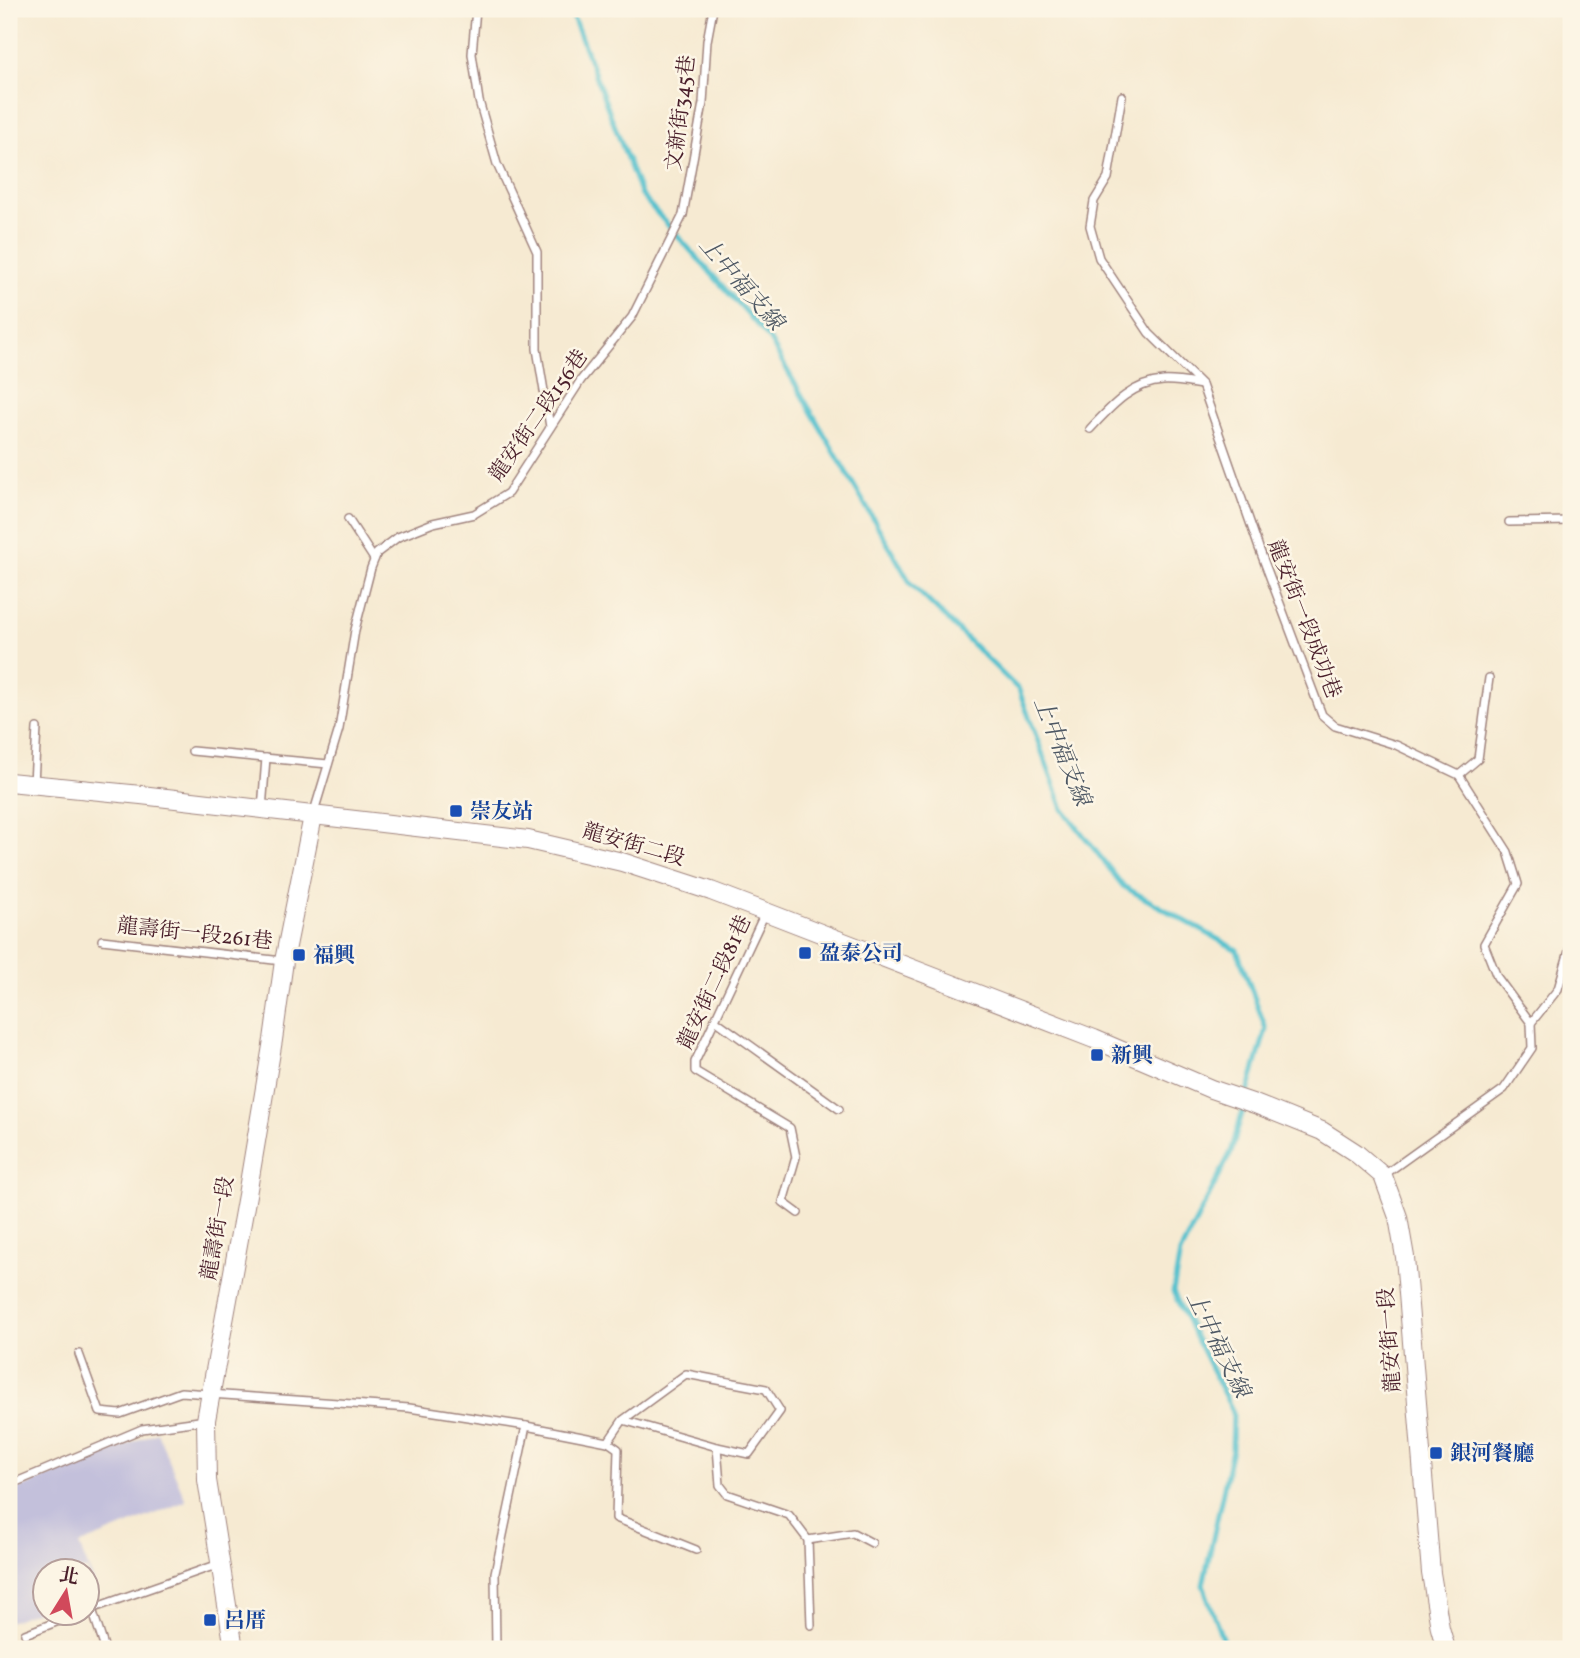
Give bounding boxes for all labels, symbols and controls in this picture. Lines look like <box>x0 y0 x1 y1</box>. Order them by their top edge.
street label: 文新街345巷 <box>660 53 703 173</box>
water label: 上中福支線 <box>691 230 792 340</box>
street label: 龍安街二段156巷 <box>483 344 596 488</box>
street label: 龍安街一段成功巷 <box>1260 536 1347 703</box>
water label: 上中福支線 <box>1025 692 1098 813</box>
place label: 崇友站 <box>470 798 533 827</box>
marker: 崇友站 <box>448 803 464 819</box>
street label: 龍安街二段 <box>579 817 688 874</box>
street label: 龍安街二段81巷 <box>672 911 759 1054</box>
street label: 龍壽街一段261巷 <box>116 912 274 957</box>
place label: 盈泰公司 <box>819 940 903 969</box>
place label: 福興 <box>313 942 355 971</box>
marker: 盈泰公司 <box>797 945 813 961</box>
marker: 福興 <box>291 947 307 963</box>
place label: 新興 <box>1111 1042 1153 1071</box>
marker: 新興 <box>1089 1047 1105 1063</box>
street label: 龍壽街一段 <box>195 1174 242 1282</box>
water label: 上中福支線 <box>1178 1286 1258 1405</box>
street label: 龍安街一段 <box>1372 1287 1409 1393</box>
place label: 銀河餐廳 <box>1450 1440 1534 1469</box>
marker: 銀河餐廳 <box>1428 1445 1444 1461</box>
north arrow <box>32 1556 102 1626</box>
text: 北 <box>57 1563 81 1592</box>
place label: 呂厝 <box>224 1607 266 1636</box>
marker: 呂厝 <box>202 1612 218 1628</box>

